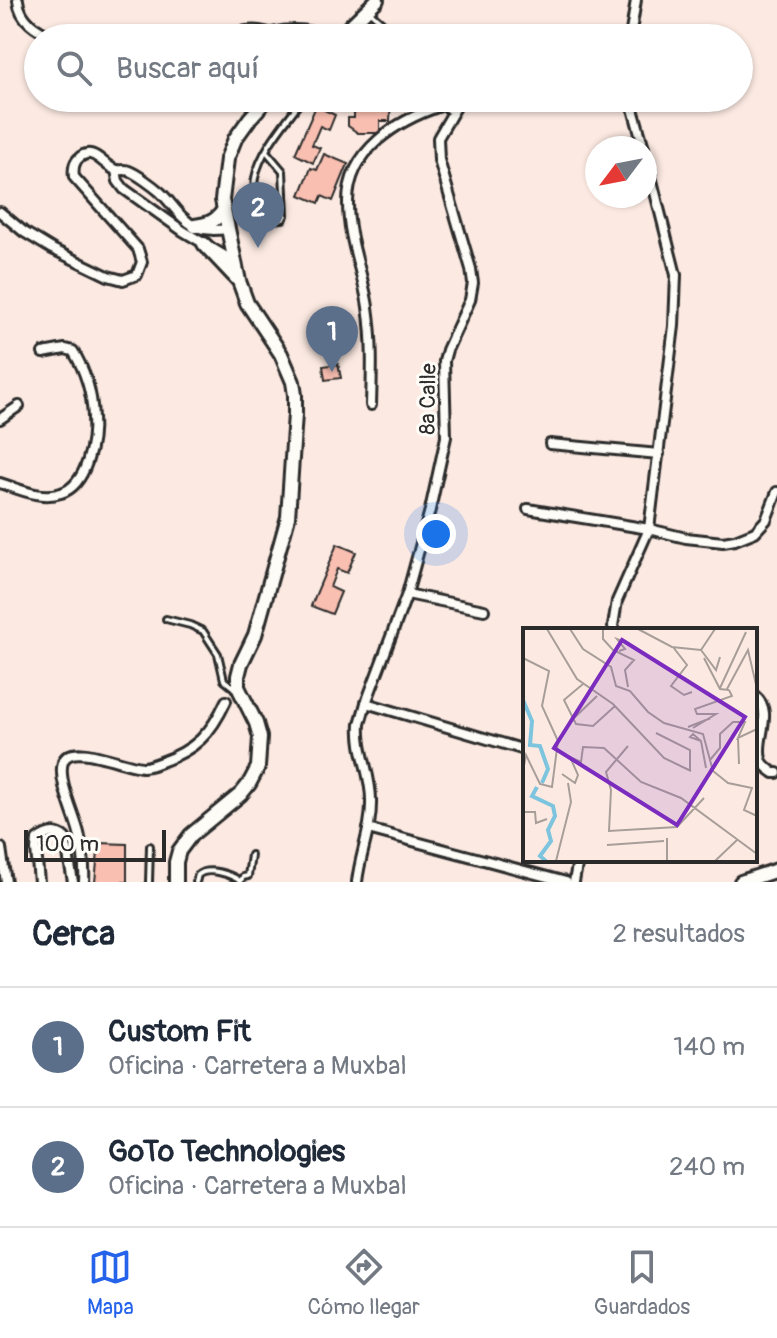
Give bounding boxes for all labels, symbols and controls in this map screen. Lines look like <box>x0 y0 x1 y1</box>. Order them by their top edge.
search box <box>24 24 753 112</box>
icon: search <box>52 46 96 90</box>
text: Buscar aquí <box>116 50 259 87</box>
north arrow <box>585 136 657 208</box>
pin: 2 <box>232 182 284 248</box>
pin: 1 <box>306 306 358 372</box>
street label: 8a Calle <box>413 363 443 435</box>
your location <box>416 514 456 554</box>
inset map <box>523 628 757 862</box>
scale bar <box>24 826 166 862</box>
text: 100 m <box>36 830 99 858</box>
text: Cerca <box>32 913 115 956</box>
text: 2 resultados <box>613 918 745 950</box>
text: Custom Fit <box>108 1013 251 1050</box>
text: 1 <box>53 1031 63 1063</box>
text: 140 m <box>673 1031 745 1063</box>
text: Oficina · Carretera a Muxbal <box>108 1050 407 1082</box>
text: GoTo Technologies <box>108 1133 345 1170</box>
text: 2 <box>51 1151 65 1183</box>
text: 240 m <box>669 1151 745 1183</box>
text: Oficina · Carretera a Muxbal <box>108 1170 407 1202</box>
tab: Mapa <box>87 1245 134 1321</box>
tab: Cómo llegar <box>308 1245 420 1321</box>
tab: Guardados <box>594 1245 690 1321</box>

